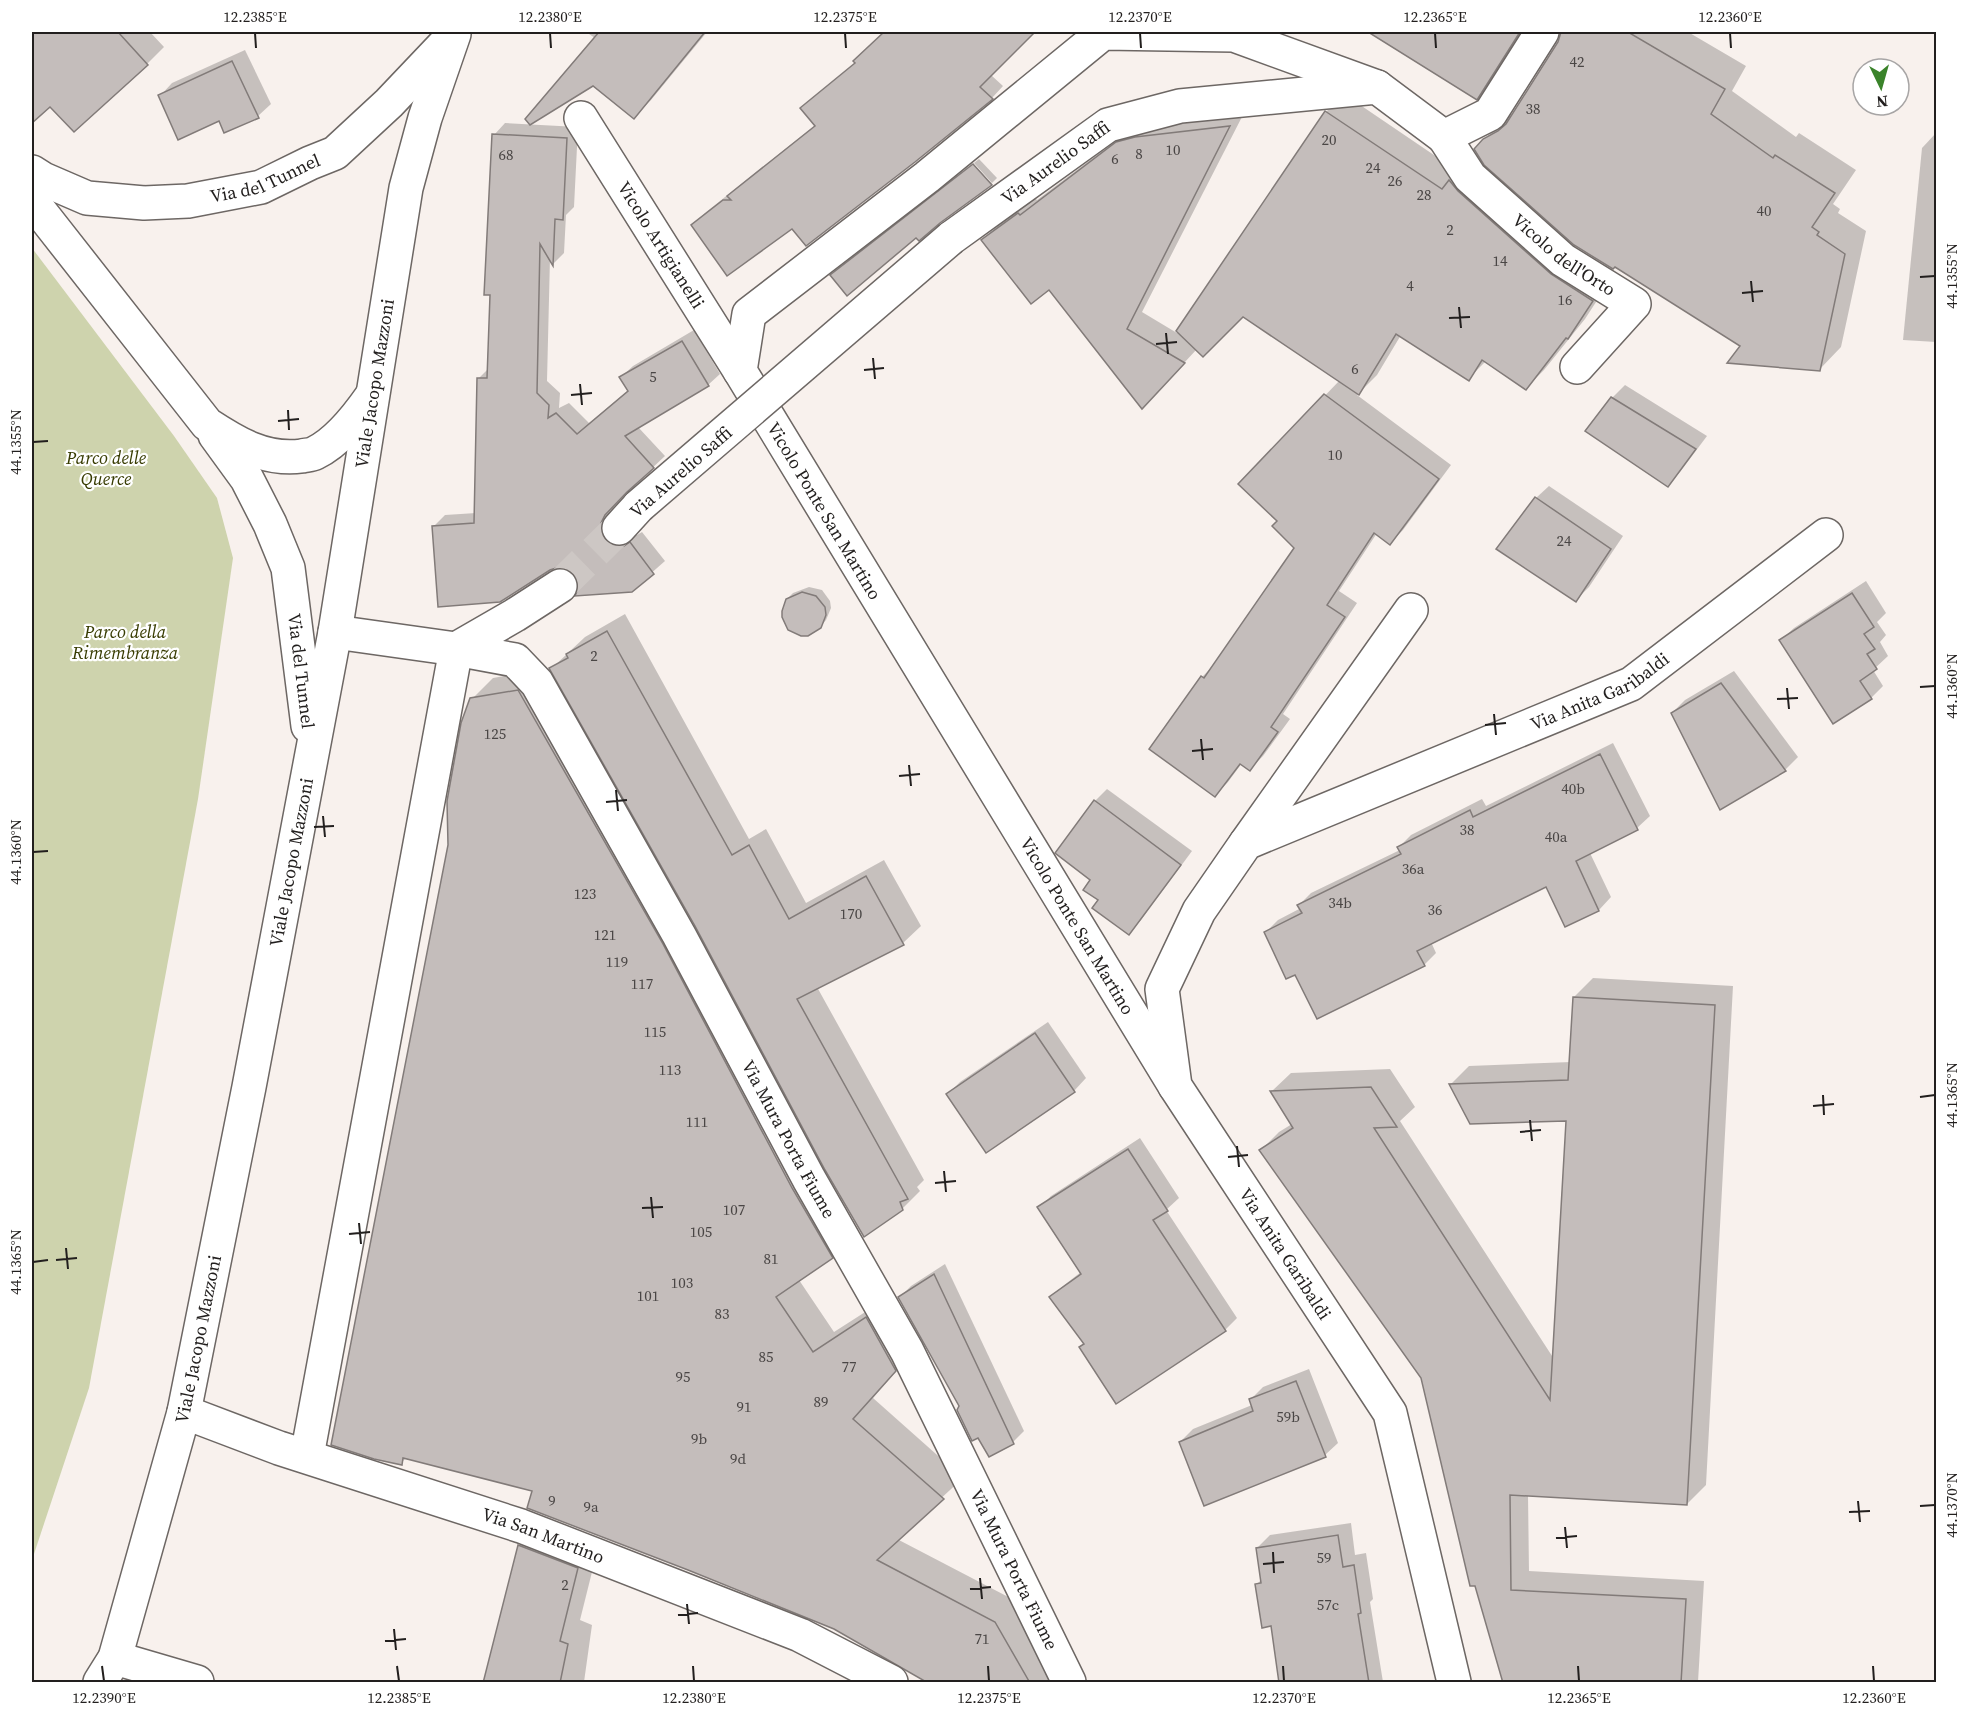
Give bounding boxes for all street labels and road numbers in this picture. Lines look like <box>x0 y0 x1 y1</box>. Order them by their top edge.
street label: Via Aurelio Saffi <box>996 115 1115 210</box>
street label: Via del Tunnel <box>208 147 324 208</box>
street label: Vicolo Artigianelli <box>612 176 711 313</box>
street label: Vicolo dell'Orto <box>1507 208 1621 302</box>
street label: Viale Jacopo Mazzoni <box>348 297 400 470</box>
street label: Vicolo Ponte San Martino <box>761 417 888 604</box>
street label: Via Aurelio Saffi <box>624 420 737 523</box>
street label: Via del Tunnel <box>282 612 321 730</box>
street label: Via Anita Garibaldi <box>1527 646 1674 736</box>
street label: Viale Jacopo Mazzoni <box>263 776 319 949</box>
street label: Vicolo Ponte San Martino <box>1014 832 1141 1019</box>
street label: Via Mura Porta Fiume <box>736 1056 842 1223</box>
street label: Via Anita Garibaldi <box>1233 1183 1337 1325</box>
street label: Viale Jacopo Mazzoni <box>168 1253 227 1426</box>
street label: Via Mura Porta Fiume <box>964 1485 1064 1654</box>
street label: Via San Martino <box>479 1501 608 1569</box>

